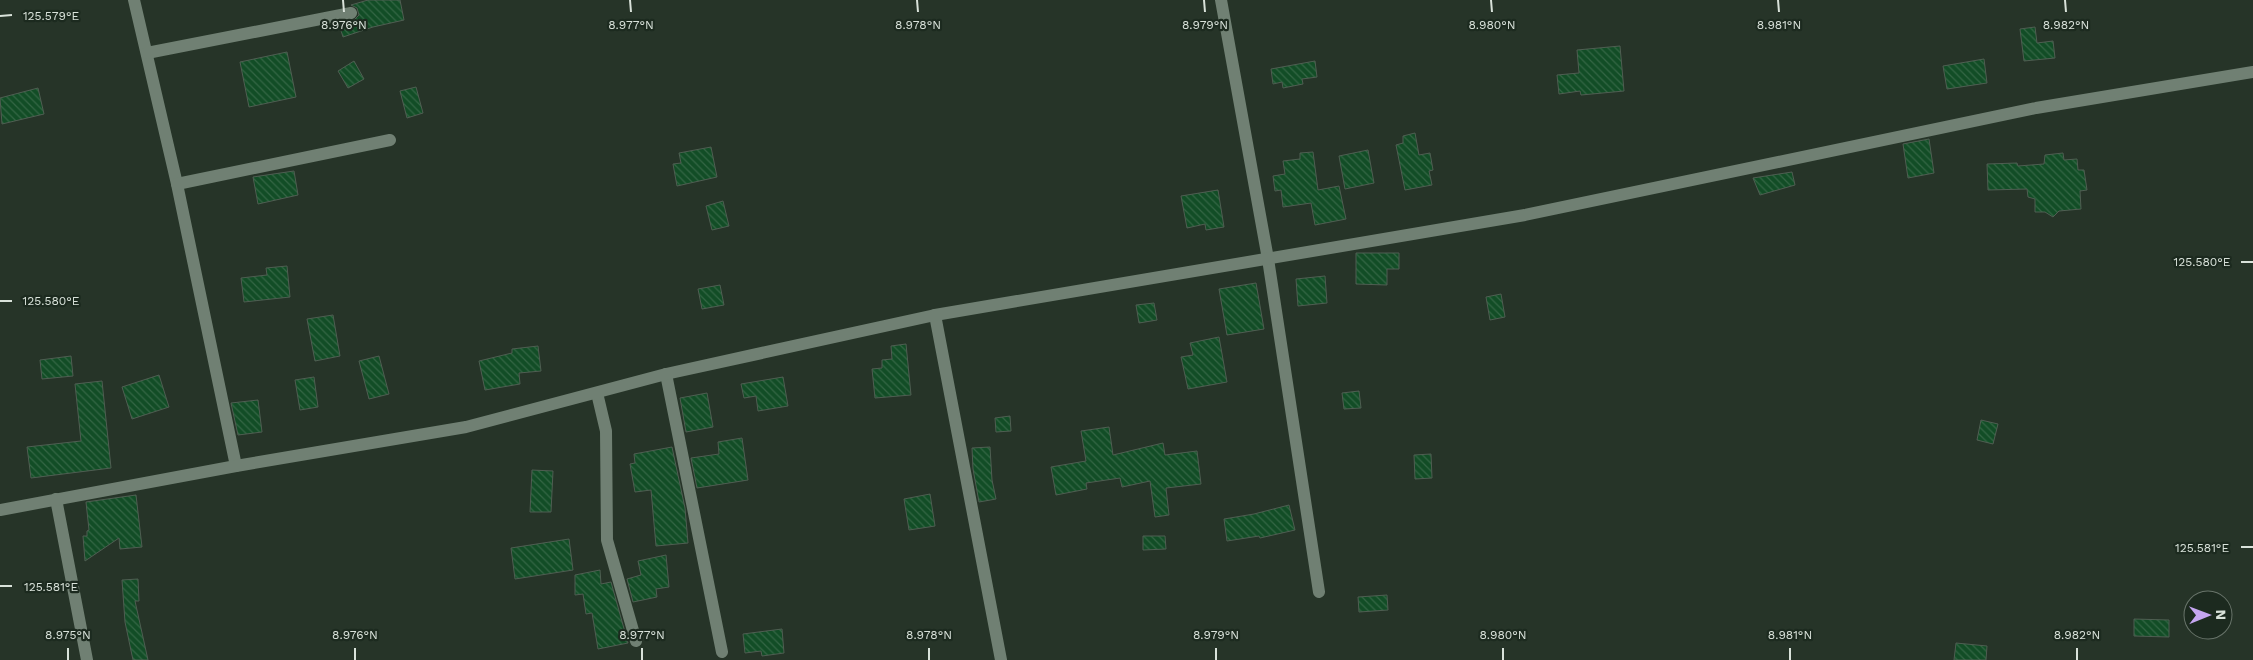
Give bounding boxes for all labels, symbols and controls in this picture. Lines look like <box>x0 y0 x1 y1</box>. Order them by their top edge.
text: 125.579°E <box>23 9 79 23</box>
text: 8.976°N <box>321 18 367 32</box>
text: 8.977°N <box>608 18 654 32</box>
text: 8.978°N <box>895 18 941 32</box>
text: 8.979°N <box>1182 18 1228 32</box>
text: 8.980°N <box>1468 18 1516 32</box>
text: 8.981°N <box>1757 18 1801 32</box>
text: 8.982°N <box>2043 18 2089 32</box>
text: 125.580°E <box>2174 255 2231 269</box>
text: 125.580°E <box>23 294 80 308</box>
text: 125.581°E <box>2175 541 2229 555</box>
text: 125.581°E <box>24 580 78 594</box>
north arrow <box>2183 590 2233 640</box>
text: N <box>2213 609 2229 620</box>
text: 8.975°N <box>45 628 91 642</box>
text: 8.976°N <box>332 628 378 642</box>
text: 8.977°N <box>619 628 665 642</box>
text: 8.978°N <box>906 628 952 642</box>
text: 8.979°N <box>1193 628 1239 642</box>
text: 8.980°N <box>1479 628 1527 642</box>
text: 8.981°N <box>1768 628 1812 642</box>
text: 8.982°N <box>2054 628 2100 642</box>

